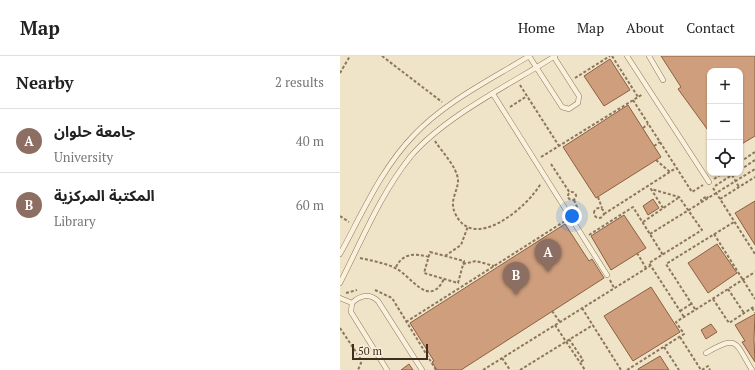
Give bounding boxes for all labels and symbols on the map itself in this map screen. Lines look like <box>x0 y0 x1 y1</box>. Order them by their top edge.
your location <box>562 206 582 226</box>
pin: A <box>535 239 561 272</box>
pin: B <box>503 262 529 295</box>
scale bar <box>352 342 428 361</box>

